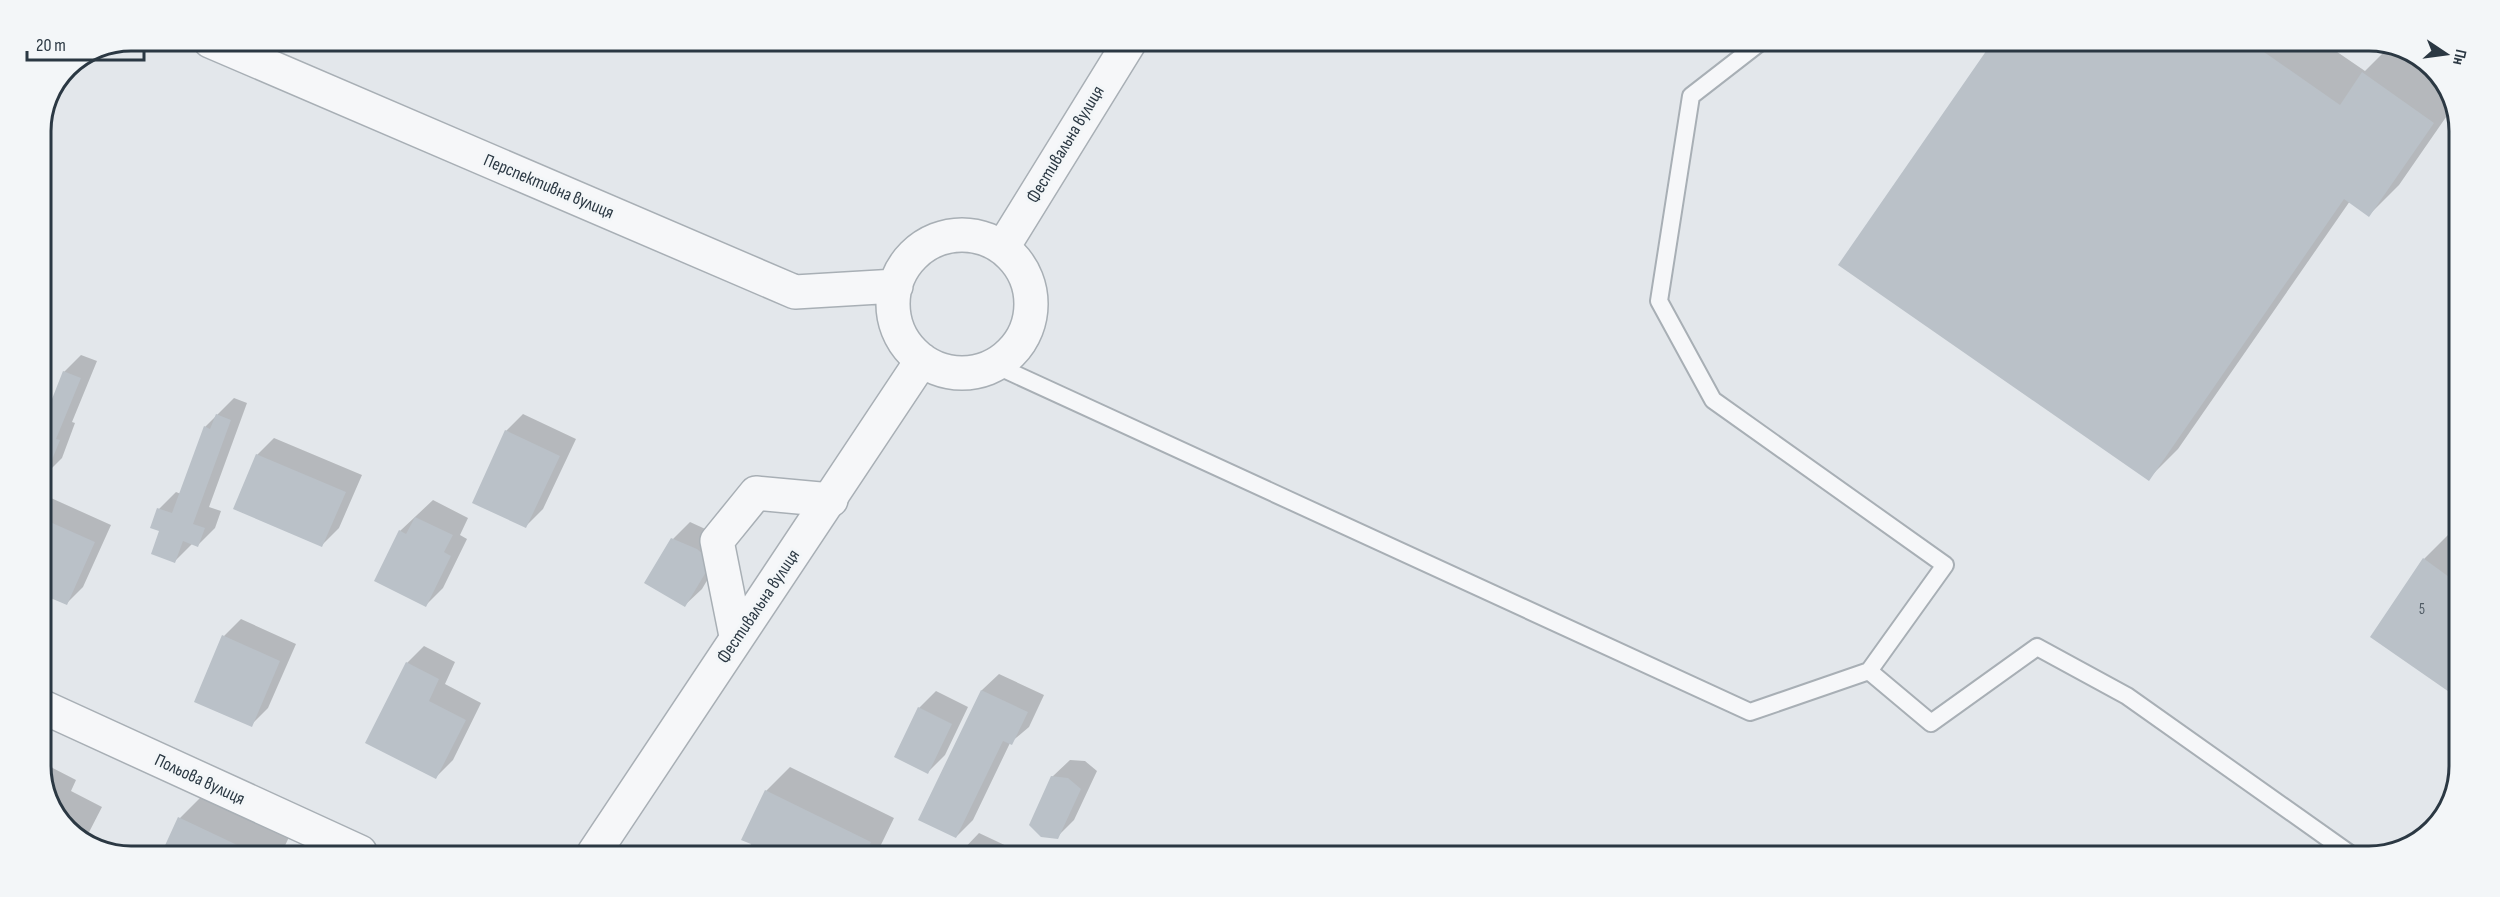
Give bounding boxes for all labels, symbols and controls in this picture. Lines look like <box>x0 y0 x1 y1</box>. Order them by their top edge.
scale bar <box>27 24 144 62</box>
north arrow <box>2416 24 2476 84</box>
text: 20 m <box>36 35 66 56</box>
text: Пн <box>2448 47 2470 67</box>
street label: Фестивальна вулиця <box>1022 82 1109 206</box>
street label: Перспективна вулиця <box>481 150 617 223</box>
street label: Фестивальна вулиця <box>713 545 804 667</box>
house number: 5 <box>2419 600 2425 619</box>
street label: Польова вулиця <box>151 749 248 810</box>

